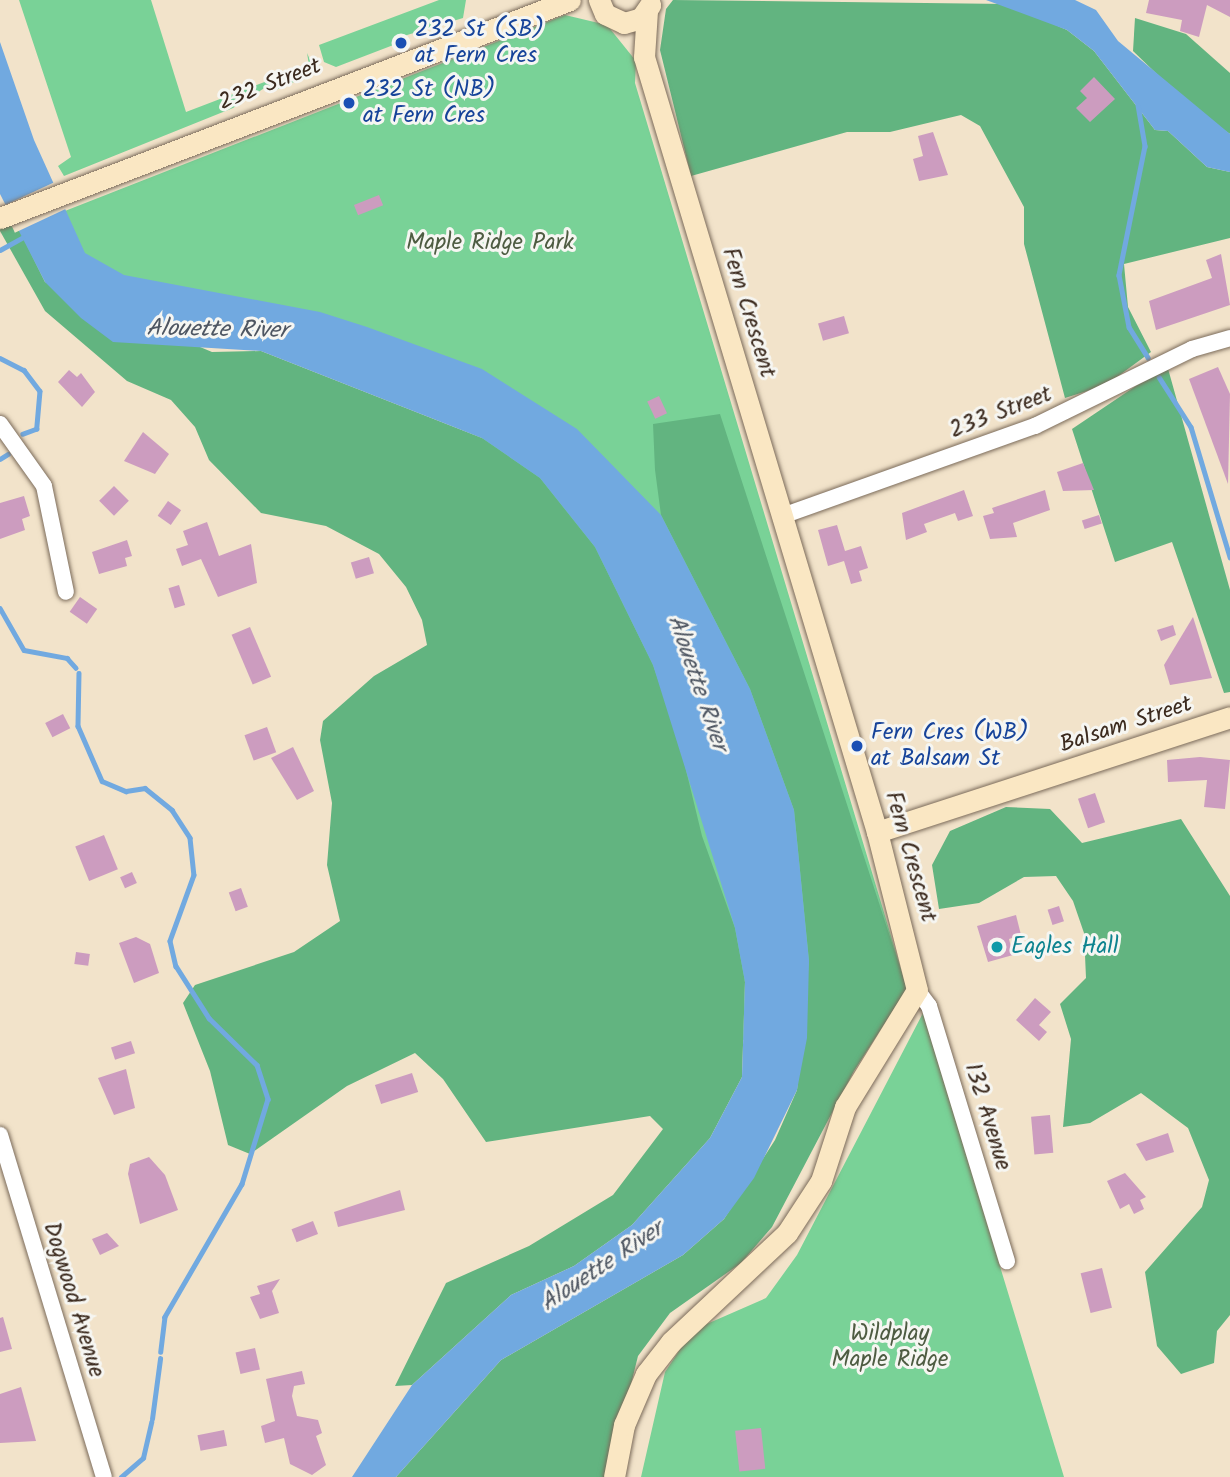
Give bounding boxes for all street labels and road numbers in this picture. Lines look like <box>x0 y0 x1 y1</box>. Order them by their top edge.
street label: 232 Street <box>215 53 325 117</box>
street label: Fern Crescent <box>715 245 781 381</box>
street label: 233 Street <box>946 381 1056 445</box>
street label: Balsam Street <box>1056 691 1196 759</box>
street label: Fern Crescent <box>878 788 942 926</box>
street label: 132 Avenue <box>958 1060 1016 1174</box>
street label: Dogwood Avenue <box>36 1219 110 1381</box>

